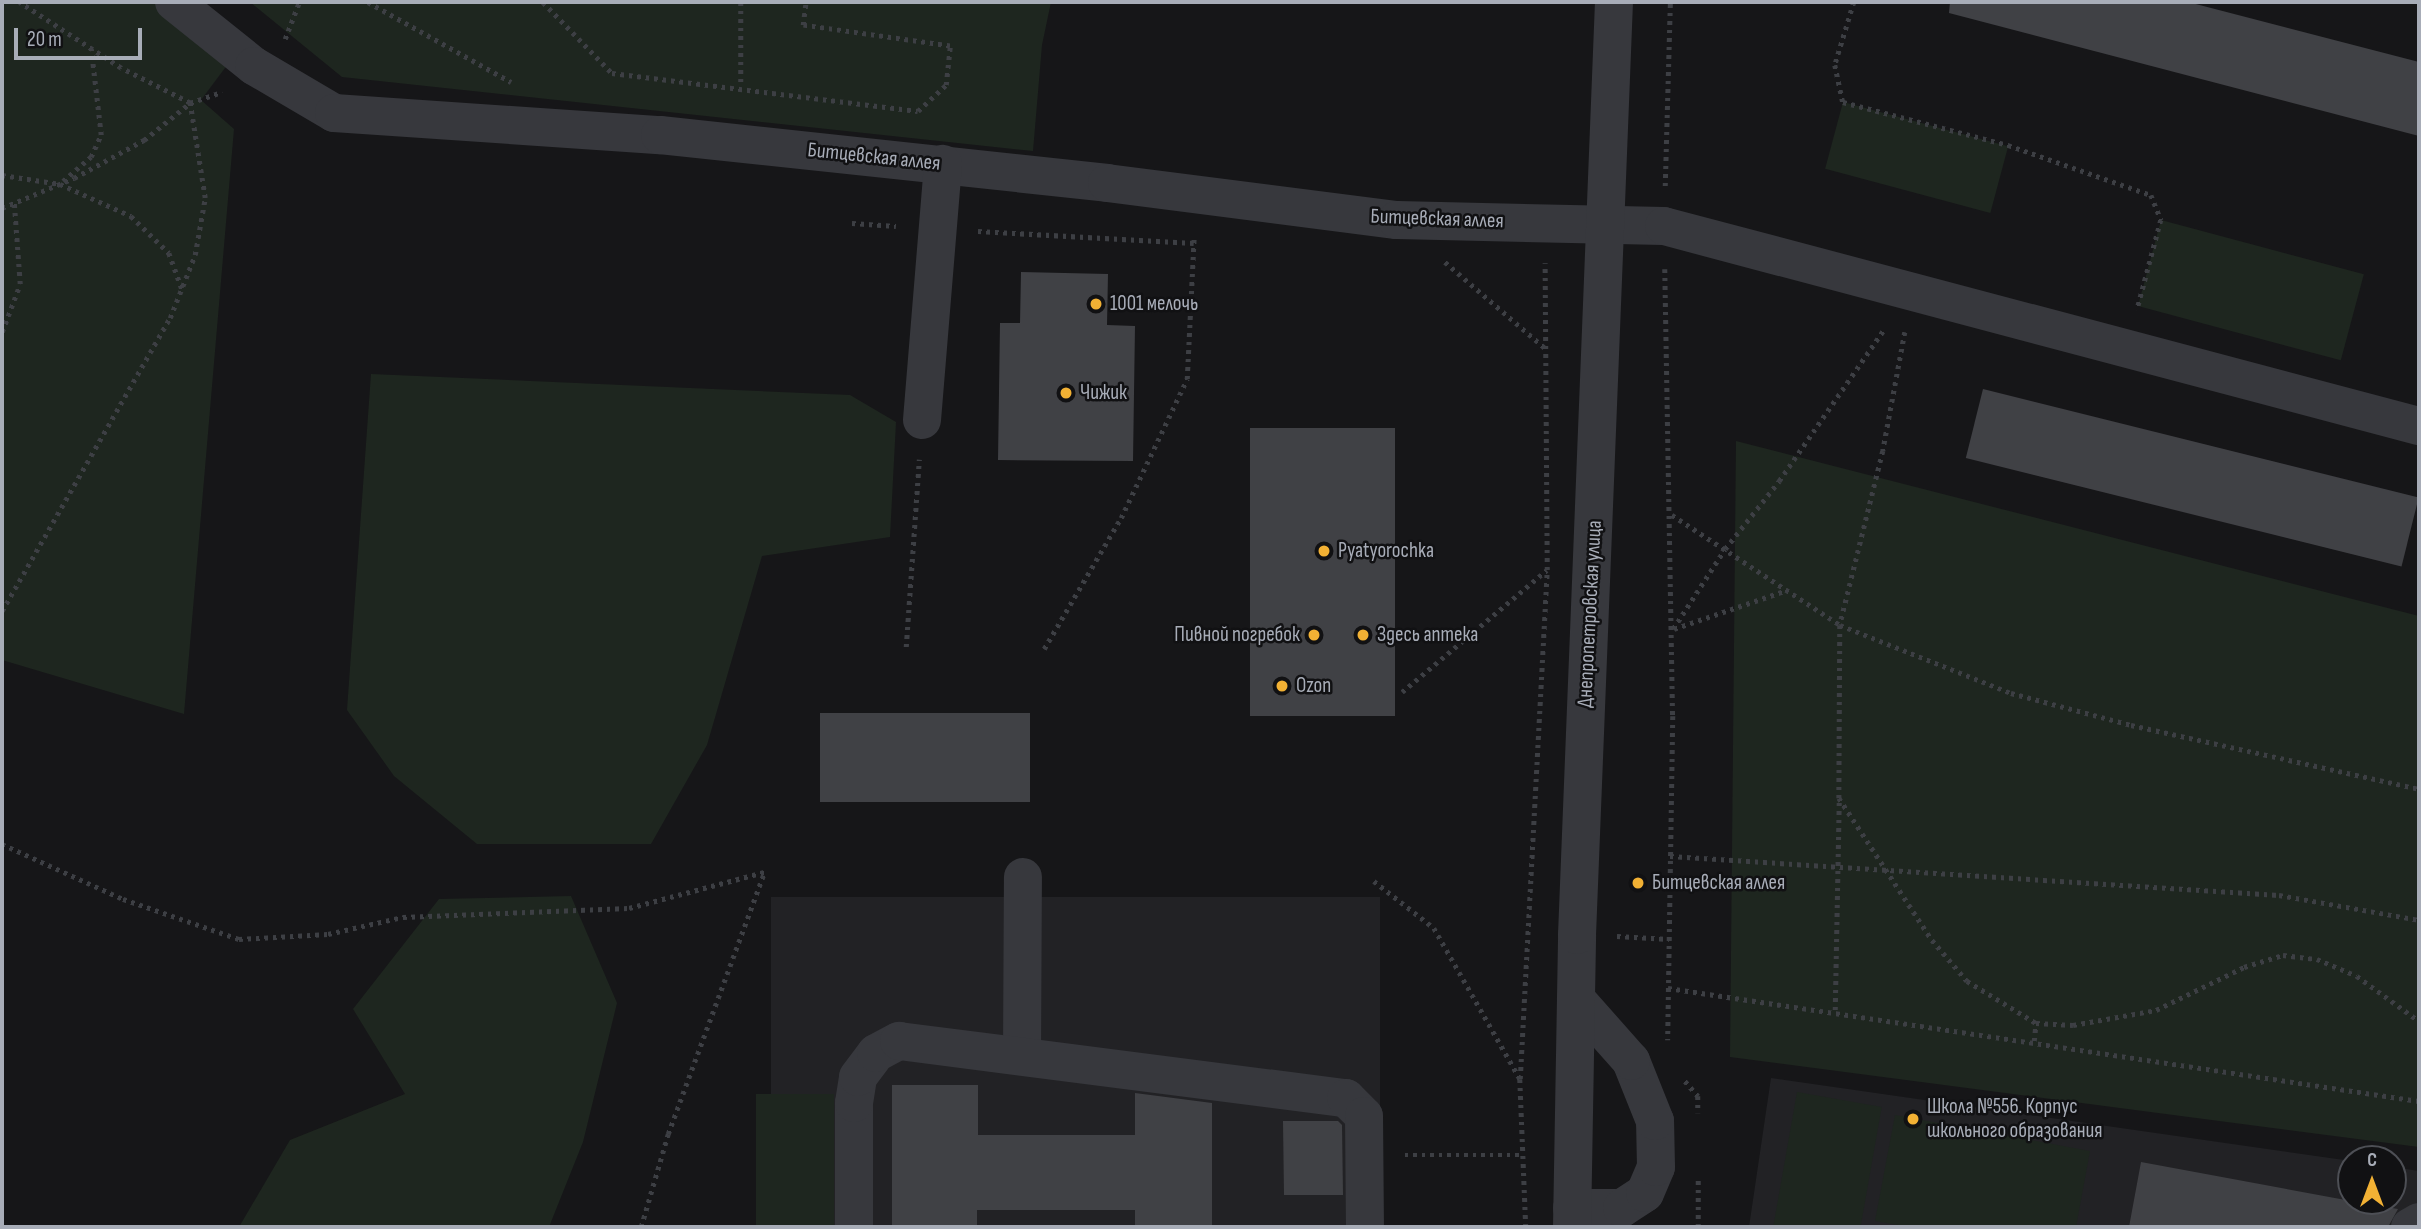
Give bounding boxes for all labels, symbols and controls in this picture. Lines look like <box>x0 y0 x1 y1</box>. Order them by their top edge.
scale bar <box>18 14 145 58</box>
text: 20 m <box>27 27 62 52</box>
street label: Битцевская аллея <box>806 138 942 176</box>
street label: Битцевская аллея <box>1370 204 1504 234</box>
place label: 1001 мелочь <box>1110 291 1198 317</box>
marker: 1001 мелочь <box>1088 296 1104 312</box>
place label: Чижик <box>1080 380 1127 406</box>
marker: Чижик <box>1058 385 1074 401</box>
street label: Днепропетровская улица <box>1573 520 1607 708</box>
place label: Pyatyorochka <box>1338 538 1434 564</box>
marker: Pyatyorochka <box>1316 543 1332 559</box>
place label: Пивной погребок <box>1174 622 1300 648</box>
place label: Здесь аптека <box>1377 622 1478 648</box>
marker: Пивной погребок <box>1306 627 1322 643</box>
marker: Здесь аптека <box>1355 627 1371 643</box>
place label: Ozon <box>1296 673 1331 699</box>
marker: Ozon <box>1274 678 1290 694</box>
place label: Битцевская аллея <box>1652 870 1785 896</box>
marker: Битцевская аллея <box>1630 875 1646 891</box>
place label: Школа №556. Корпус школьного образования <box>1927 1094 2103 1144</box>
marker: Школа №556. Корпус школьного образования <box>1905 1111 1921 1127</box>
north arrow <box>2337 1145 2407 1215</box>
text: С <box>2367 1149 2377 1172</box>

